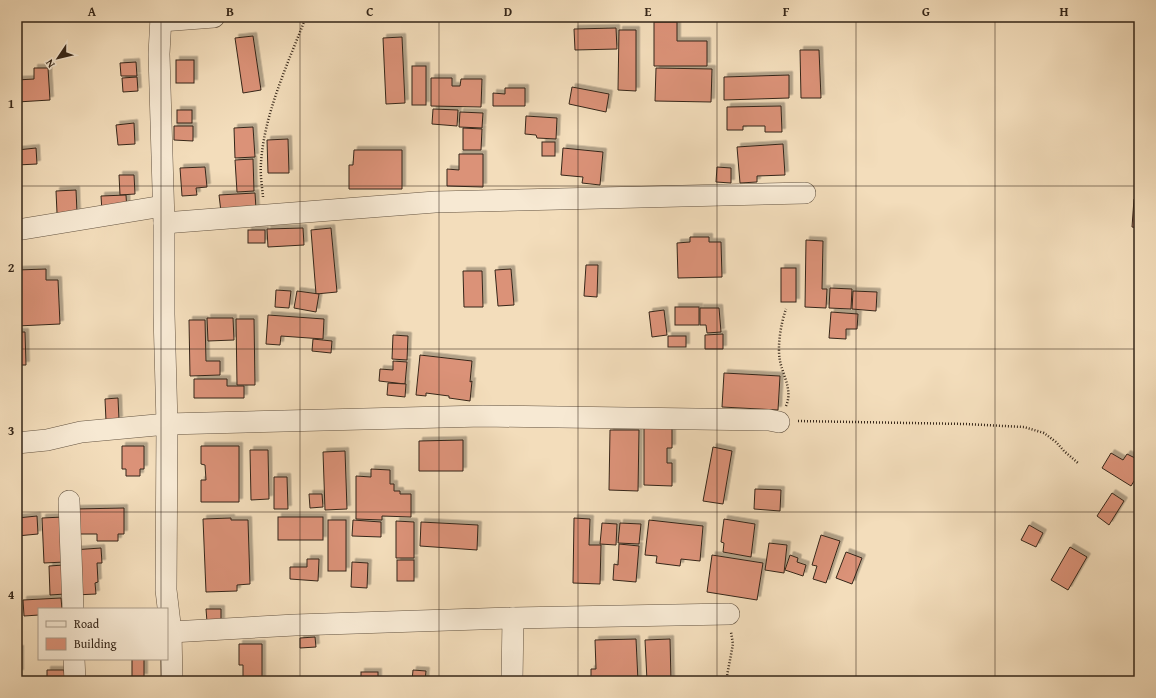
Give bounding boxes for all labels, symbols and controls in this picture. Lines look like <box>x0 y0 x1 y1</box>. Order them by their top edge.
text: A <box>88 2 97 21</box>
text: B <box>226 2 234 21</box>
text: C <box>366 2 374 21</box>
text: D <box>504 2 512 21</box>
text: E <box>645 2 652 21</box>
text: F <box>783 2 790 21</box>
text: G <box>922 2 930 21</box>
text: H <box>1059 2 1069 21</box>
north arrow <box>38 38 78 78</box>
text: N <box>41 56 58 71</box>
text: 1 <box>8 94 14 113</box>
text: 2 <box>8 258 15 277</box>
text: 3 <box>8 421 14 440</box>
text: 4 <box>8 585 15 604</box>
legend <box>38 608 168 660</box>
text: Road <box>74 615 100 632</box>
text: Building <box>74 635 117 652</box>

